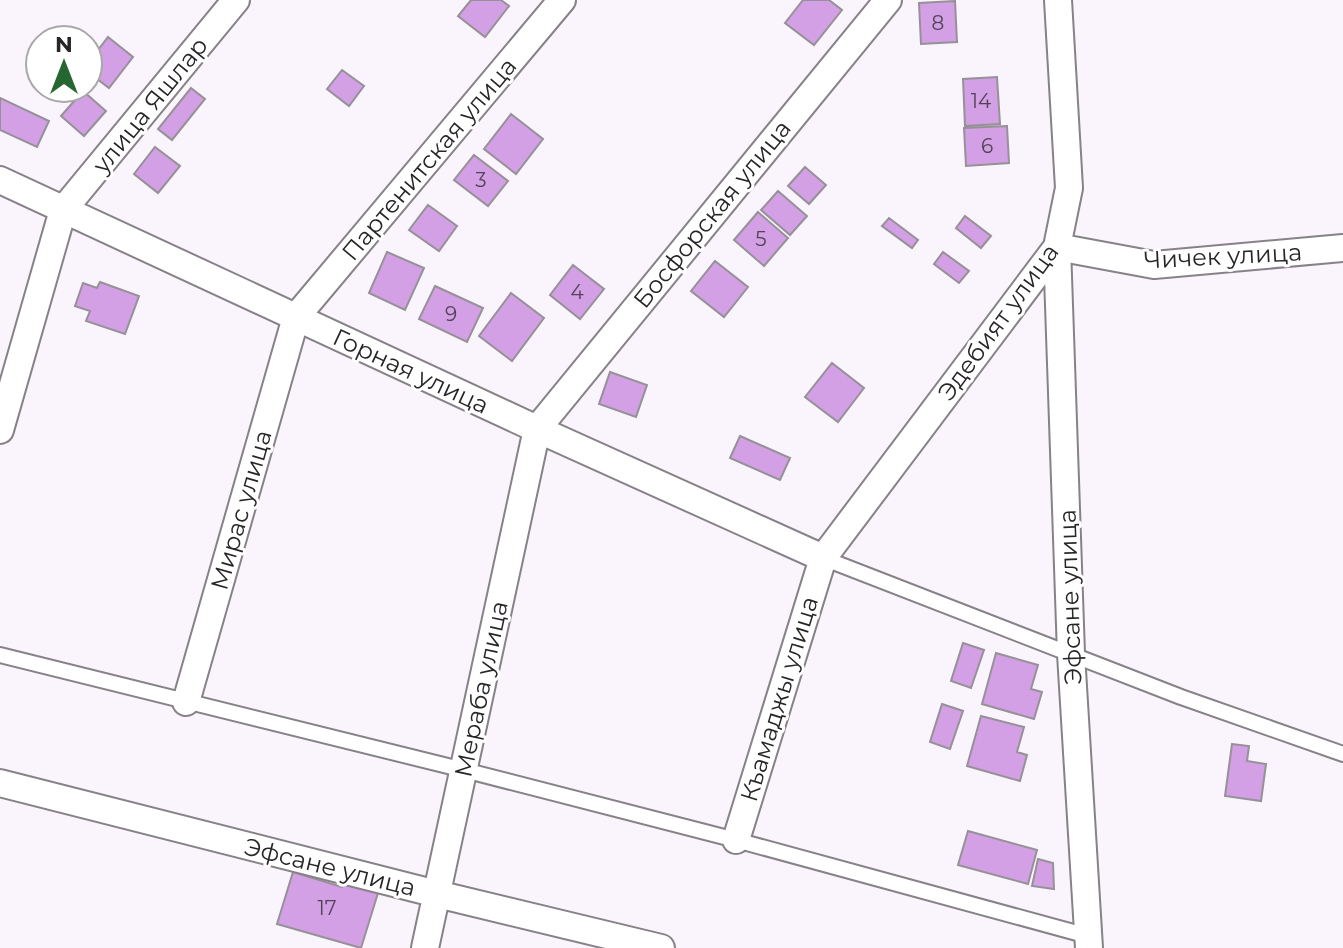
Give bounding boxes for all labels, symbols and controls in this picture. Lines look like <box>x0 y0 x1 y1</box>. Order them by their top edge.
house number: 8 <box>932 11 944 35</box>
north arrow <box>24 24 104 104</box>
text: N <box>55 31 73 58</box>
street label: улица Яшлар <box>86 31 214 180</box>
street label: Партенитская улица <box>336 52 522 266</box>
house number: 14 <box>971 89 991 113</box>
street label: Босфорская улица <box>627 114 797 314</box>
house number: 6 <box>981 134 993 158</box>
house number: 3 <box>475 168 487 192</box>
house number: 5 <box>755 227 767 251</box>
street label: Чичек улица <box>1143 237 1303 275</box>
street label: Эдебият улица <box>931 238 1065 406</box>
house number: 4 <box>570 280 584 304</box>
house number: 9 <box>445 302 457 326</box>
street label: Горная улица <box>329 322 493 420</box>
street label: Мирас улица <box>204 427 278 593</box>
street label: Эфсане улица <box>1052 509 1088 685</box>
street label: Къамаджы улица <box>734 593 824 805</box>
street label: Мераба улица <box>448 598 514 780</box>
street label: Эфсане улица <box>241 832 419 902</box>
house number: 17 <box>318 896 337 920</box>

